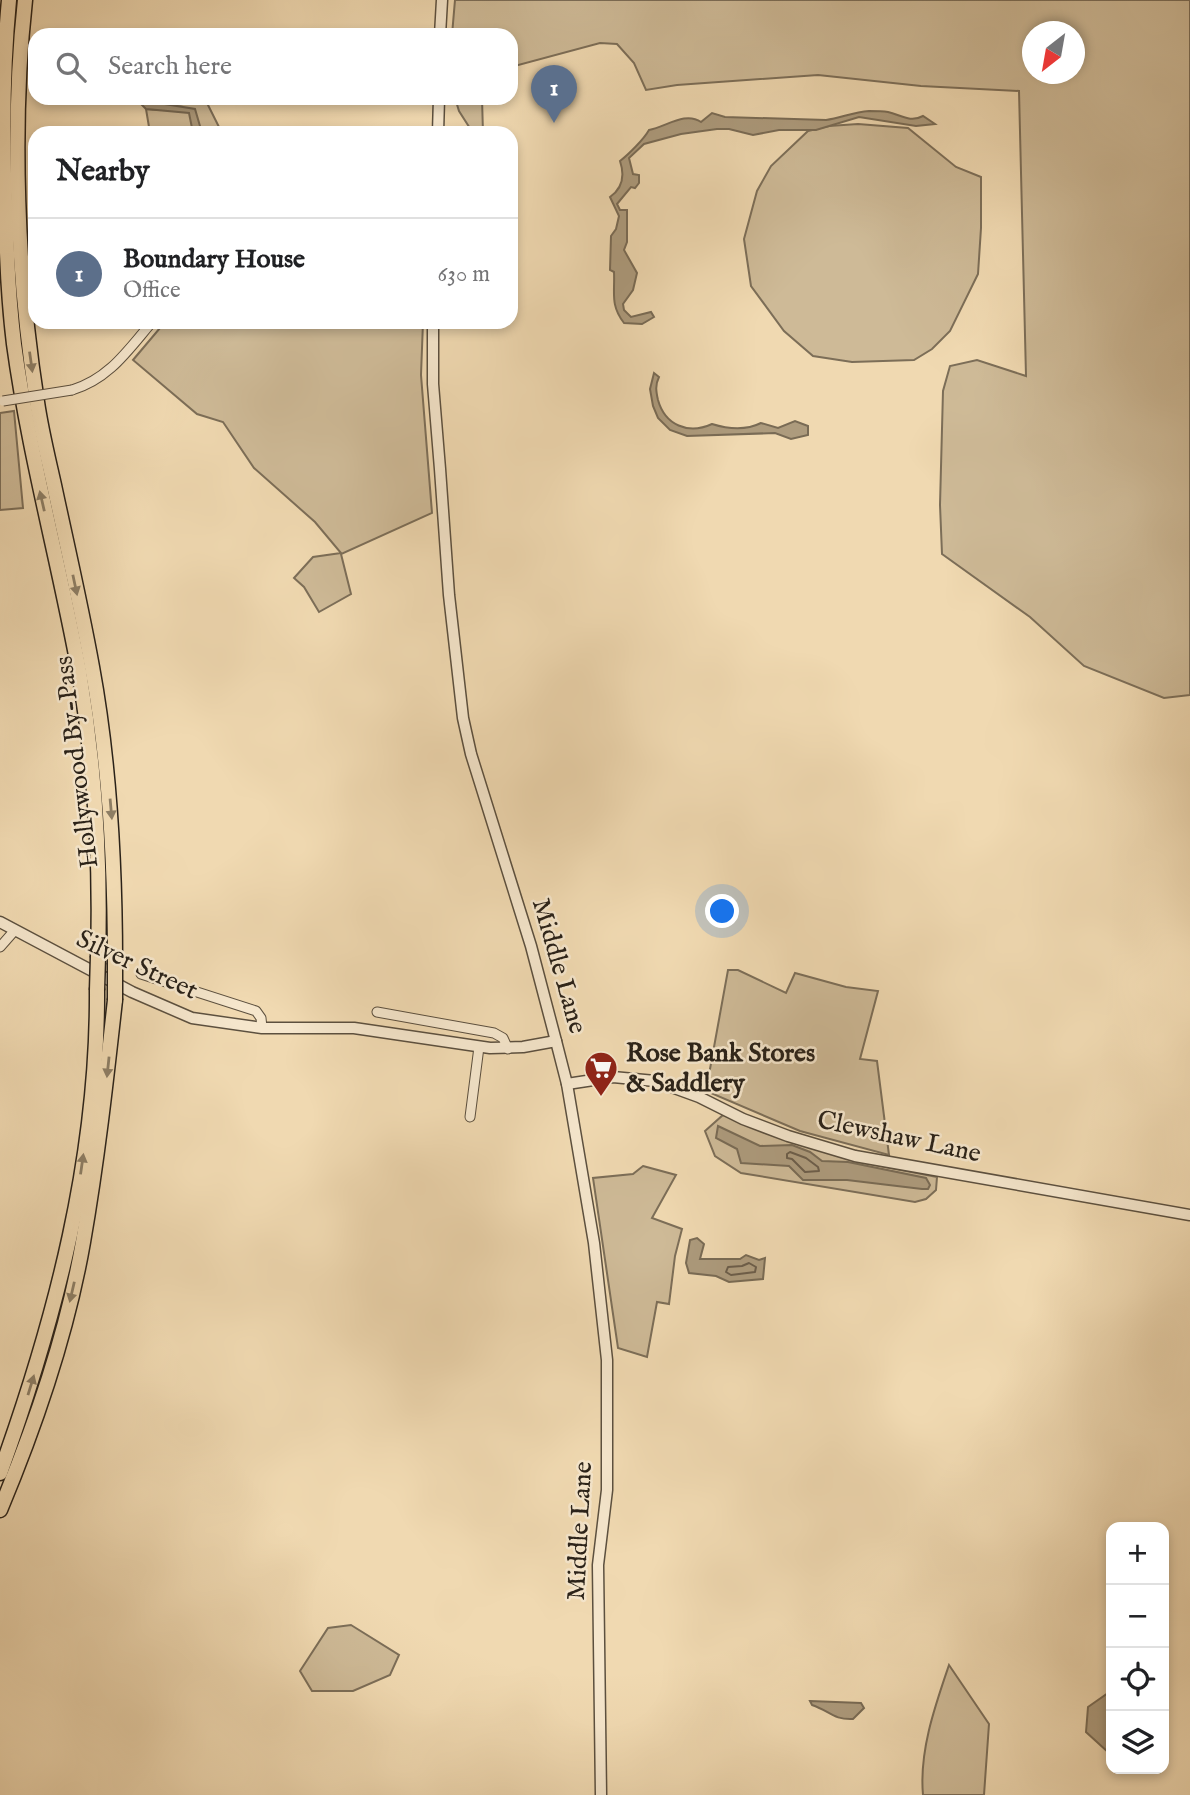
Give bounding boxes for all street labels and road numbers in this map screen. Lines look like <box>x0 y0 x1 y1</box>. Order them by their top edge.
street label: Hollywood By-Pass <box>48 654 106 870</box>
street label: Middle Lane <box>524 895 594 1037</box>
street label: Silver Street <box>71 923 203 1008</box>
street label: Clewshaw Lane <box>814 1104 984 1170</box>
street label: Middle Lane <box>560 1461 600 1601</box>

